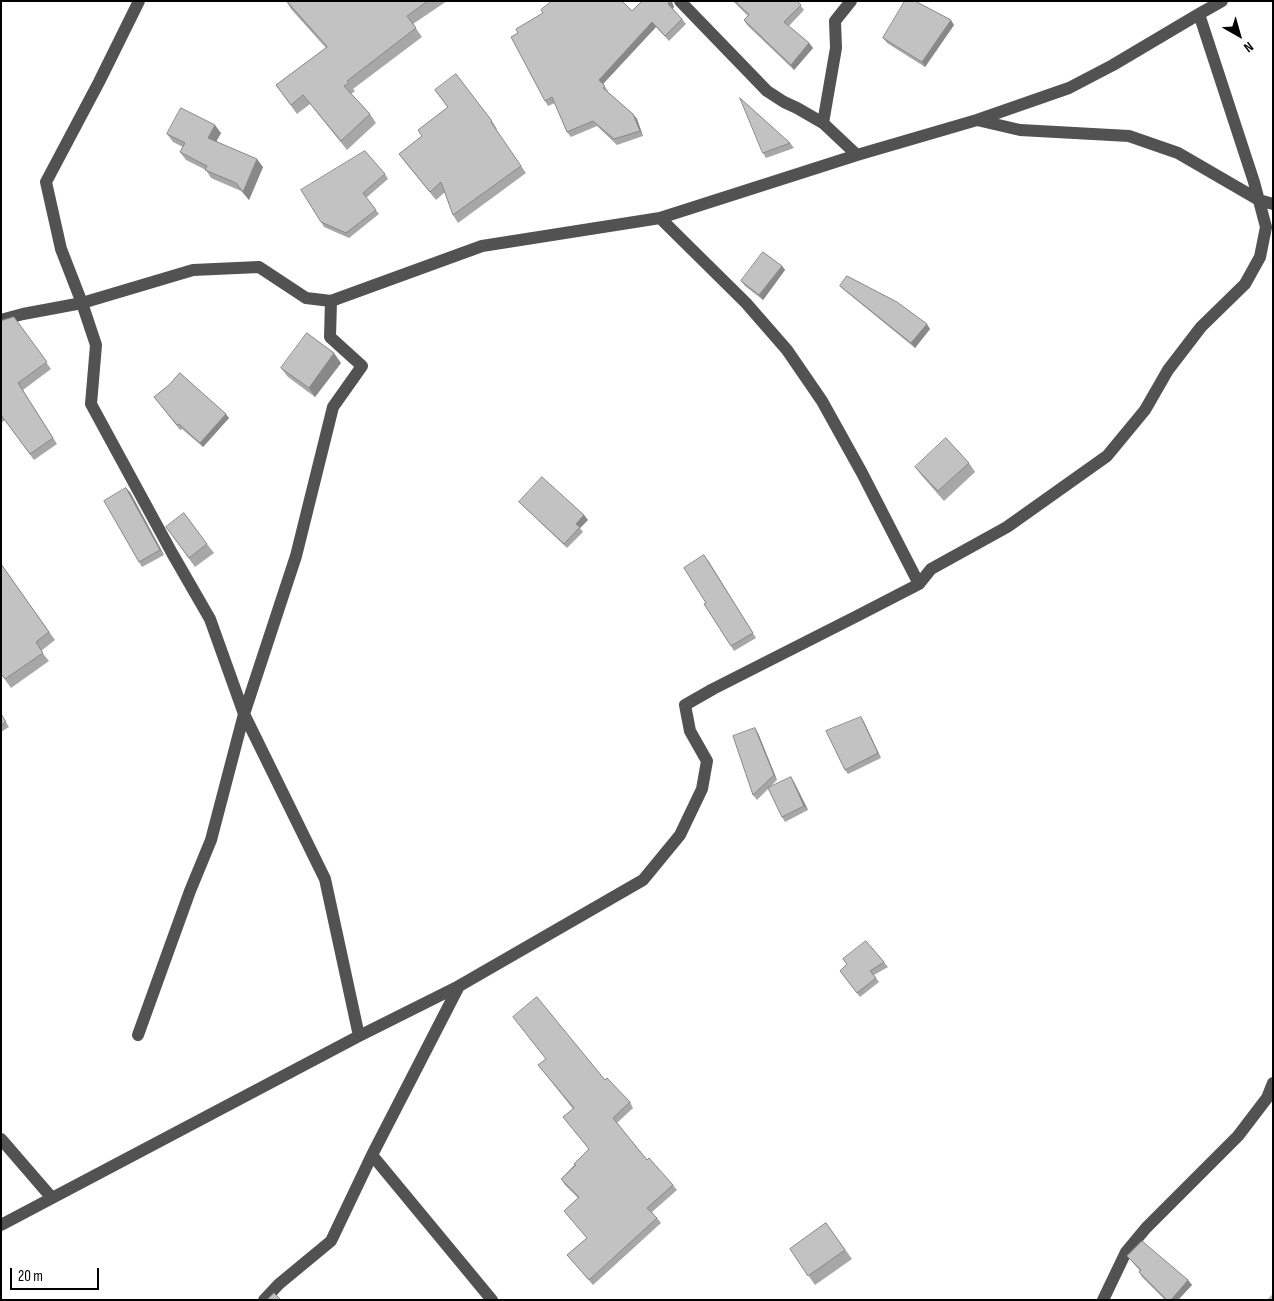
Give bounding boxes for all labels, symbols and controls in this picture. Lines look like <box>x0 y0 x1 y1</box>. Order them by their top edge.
north arrow <box>1214 10 1264 60</box>
text: N <box>1240 38 1257 56</box>
scale bar <box>12 1258 101 1290</box>
text: 20 m <box>18 1267 43 1286</box>

